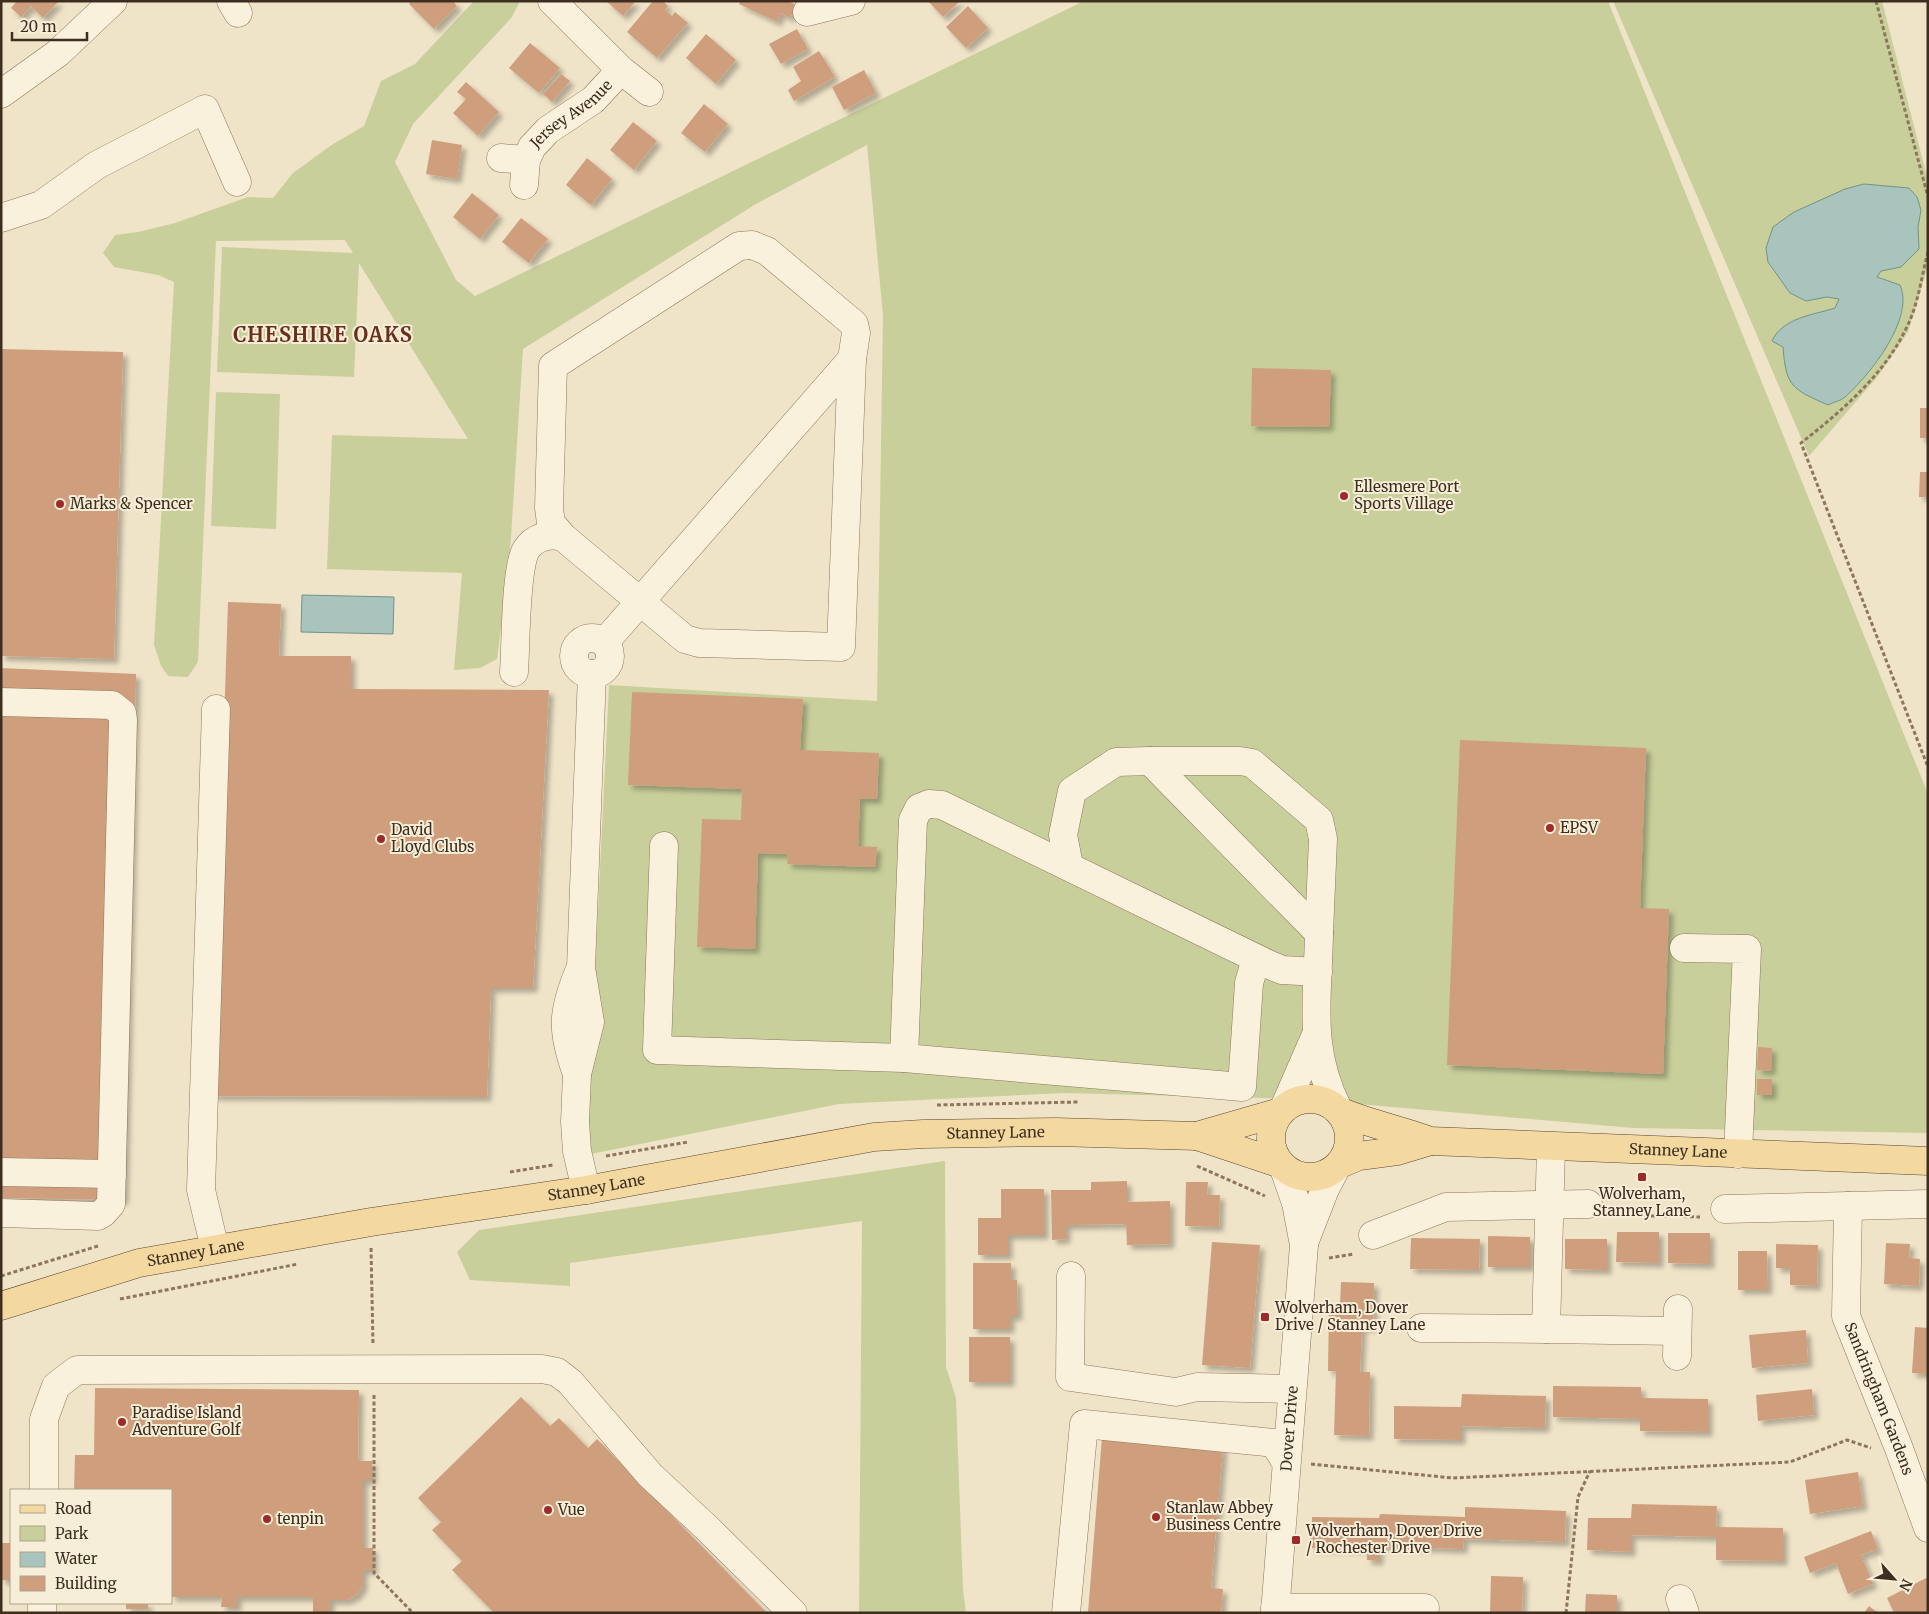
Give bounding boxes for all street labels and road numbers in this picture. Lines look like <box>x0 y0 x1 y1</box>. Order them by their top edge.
street label: Jersey Avenue <box>525 75 616 153</box>
street label: Stanney Lane <box>946 1122 1045 1143</box>
street label: Stanney Lane <box>1629 1139 1728 1162</box>
street label: Stanney Lane <box>546 1169 647 1205</box>
street label: Stanney Lane <box>145 1235 246 1270</box>
street label: Sandringham Gardens <box>1841 1319 1918 1477</box>
street label: Dover Drive <box>1276 1385 1302 1472</box>

